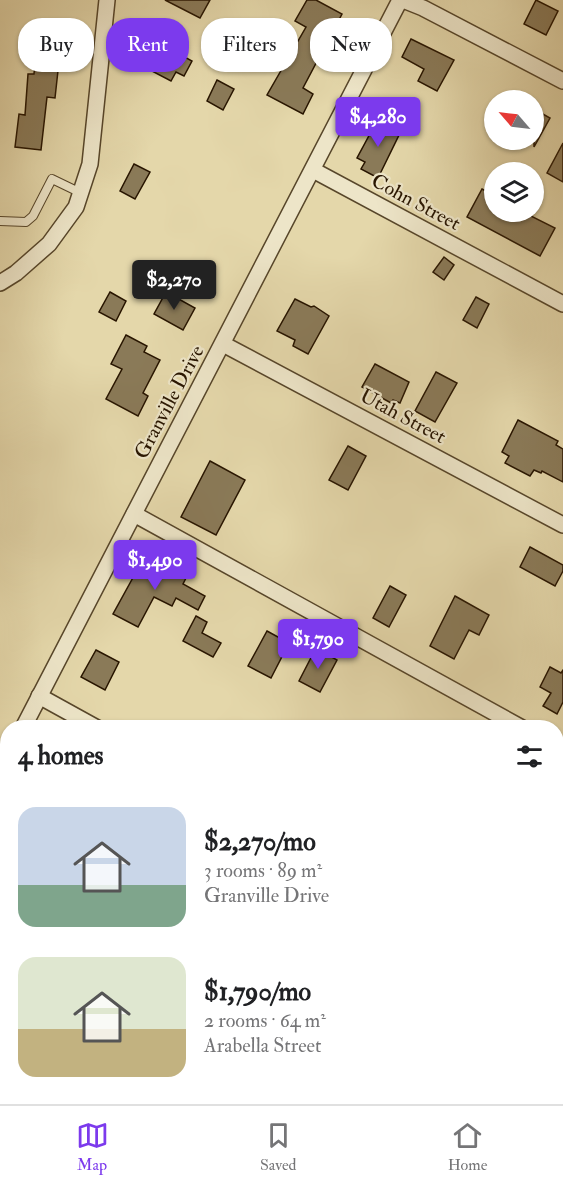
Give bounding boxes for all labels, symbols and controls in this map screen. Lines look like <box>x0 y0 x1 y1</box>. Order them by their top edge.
chip: Buy <box>18 18 94 72</box>
chip: Rent <box>106 18 189 72</box>
chip: Filters <box>201 18 298 72</box>
chip: New <box>310 18 392 72</box>
north arrow <box>484 90 544 150</box>
map controls <box>484 90 544 222</box>
pin: $4,280 <box>329 97 427 148</box>
text: $4,280 <box>349 104 407 129</box>
button: layers <box>484 162 544 222</box>
street label: Cohn Street <box>367 168 465 236</box>
pin: $2,270 <box>125 260 223 311</box>
text: $2,270 <box>146 267 202 292</box>
street label: Granville Drive <box>129 341 209 463</box>
street label: Utah Street <box>356 383 451 449</box>
pin: $1,490 <box>106 540 204 591</box>
text: $1,490 <box>128 547 182 572</box>
pin: $1,790 <box>269 619 367 670</box>
text: $1,790 <box>292 626 344 651</box>
text: 4 homes <box>18 740 104 772</box>
icon: filters <box>513 740 546 773</box>
text: $2,270/mo <box>204 826 316 858</box>
icon: home <box>66 831 138 903</box>
text: 3 rooms · 89 m² <box>204 858 322 883</box>
text: Granville Drive <box>204 883 329 908</box>
text: $1,790/mo <box>204 976 311 1008</box>
icon: home <box>66 981 138 1053</box>
text: 2 rooms · 64 m² <box>204 1008 326 1033</box>
text: Arabella Street <box>204 1033 321 1058</box>
tab: Map <box>76 1119 109 1175</box>
tab: Saved <box>260 1119 296 1175</box>
tab: Home <box>448 1119 487 1175</box>

